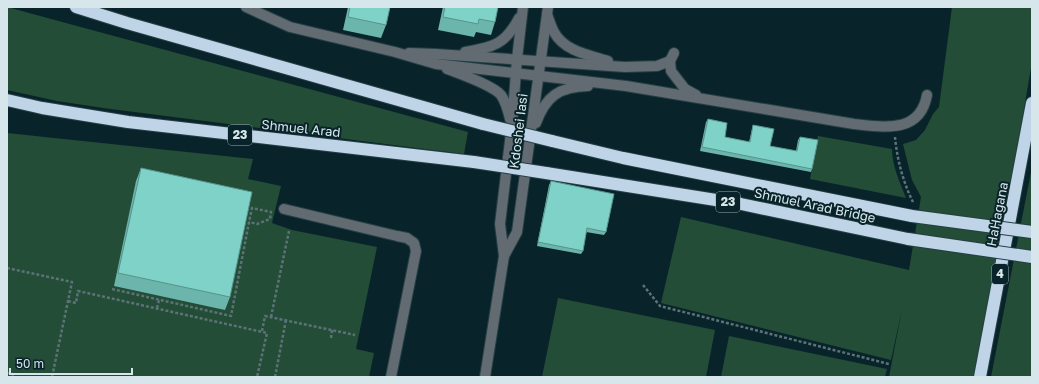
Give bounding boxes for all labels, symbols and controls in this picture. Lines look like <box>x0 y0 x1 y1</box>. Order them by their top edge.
street label: Kdoshei Iasi <box>505 93 531 169</box>
street label: Shmuel Arad <box>261 116 341 140</box>
road number: 23 <box>228 125 252 145</box>
street label: HaHagana <box>983 181 1011 247</box>
street label: Shmuel Arad Bridge <box>753 184 877 226</box>
road number: 23 <box>716 192 740 212</box>
road number: 4 <box>992 264 1008 284</box>
scale bar <box>10 350 132 376</box>
text: 50 m <box>16 356 44 371</box>

